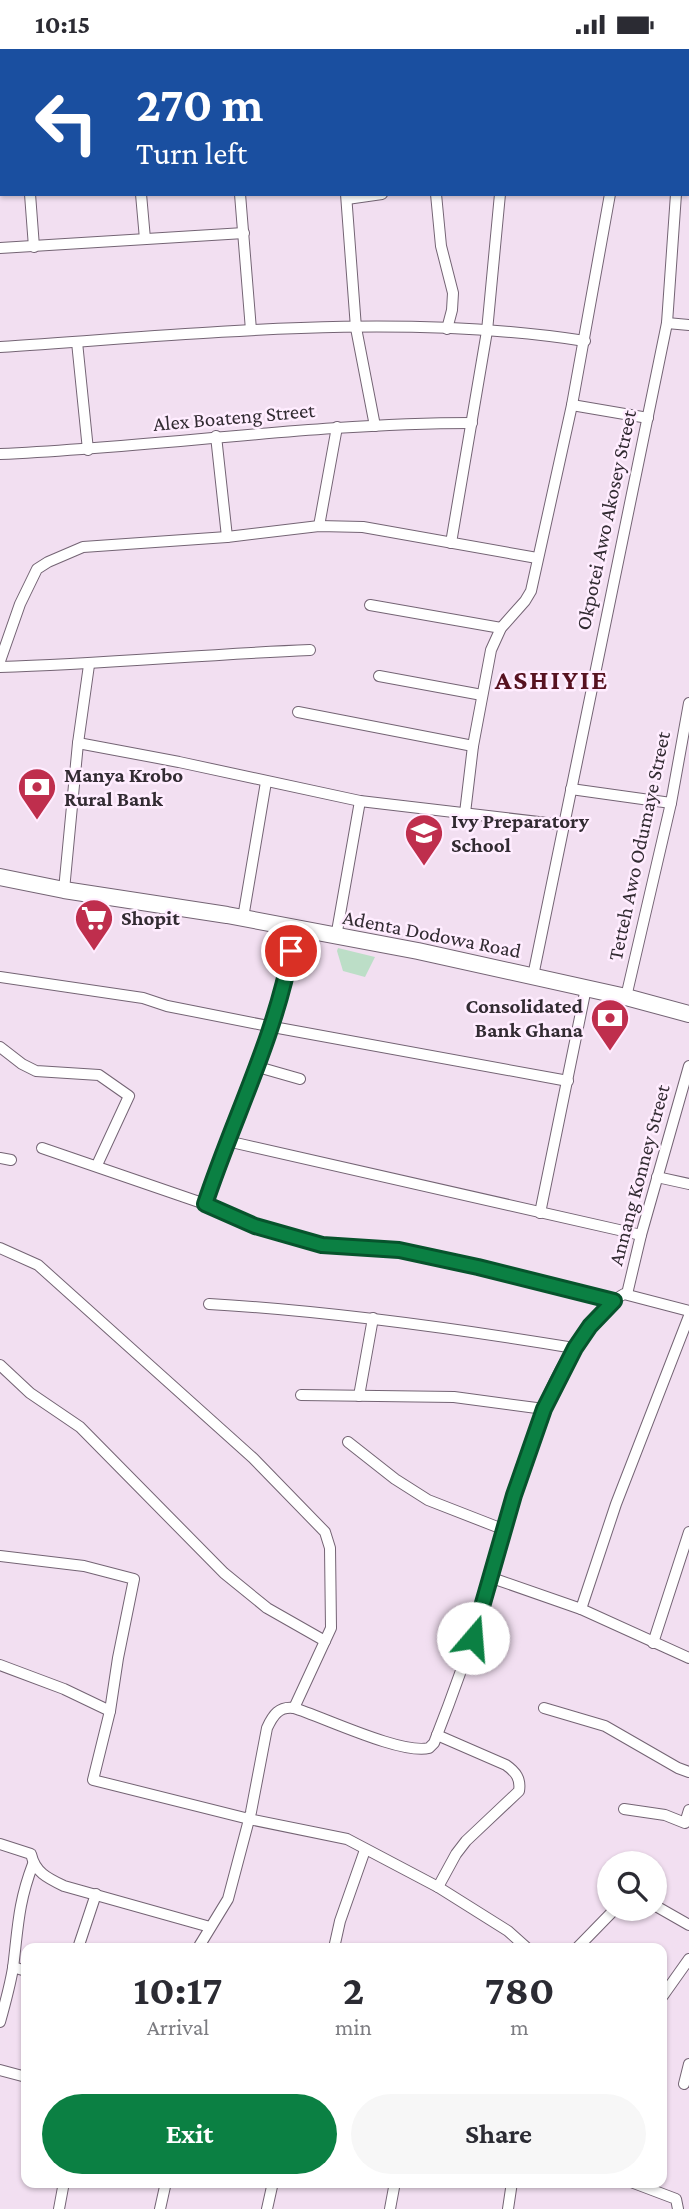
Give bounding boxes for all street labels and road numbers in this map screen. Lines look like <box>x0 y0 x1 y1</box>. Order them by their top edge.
street label: Alex Boateng Street <box>152 398 317 436</box>
street label: Okpotei Awo Akosey Street <box>571 407 641 632</box>
street label: Tetteh Awo Odumaye Street <box>603 728 675 963</box>
street label: Adenta Dodowa Road <box>341 905 523 963</box>
street label: Annang Konney Street <box>603 1081 675 1268</box>

